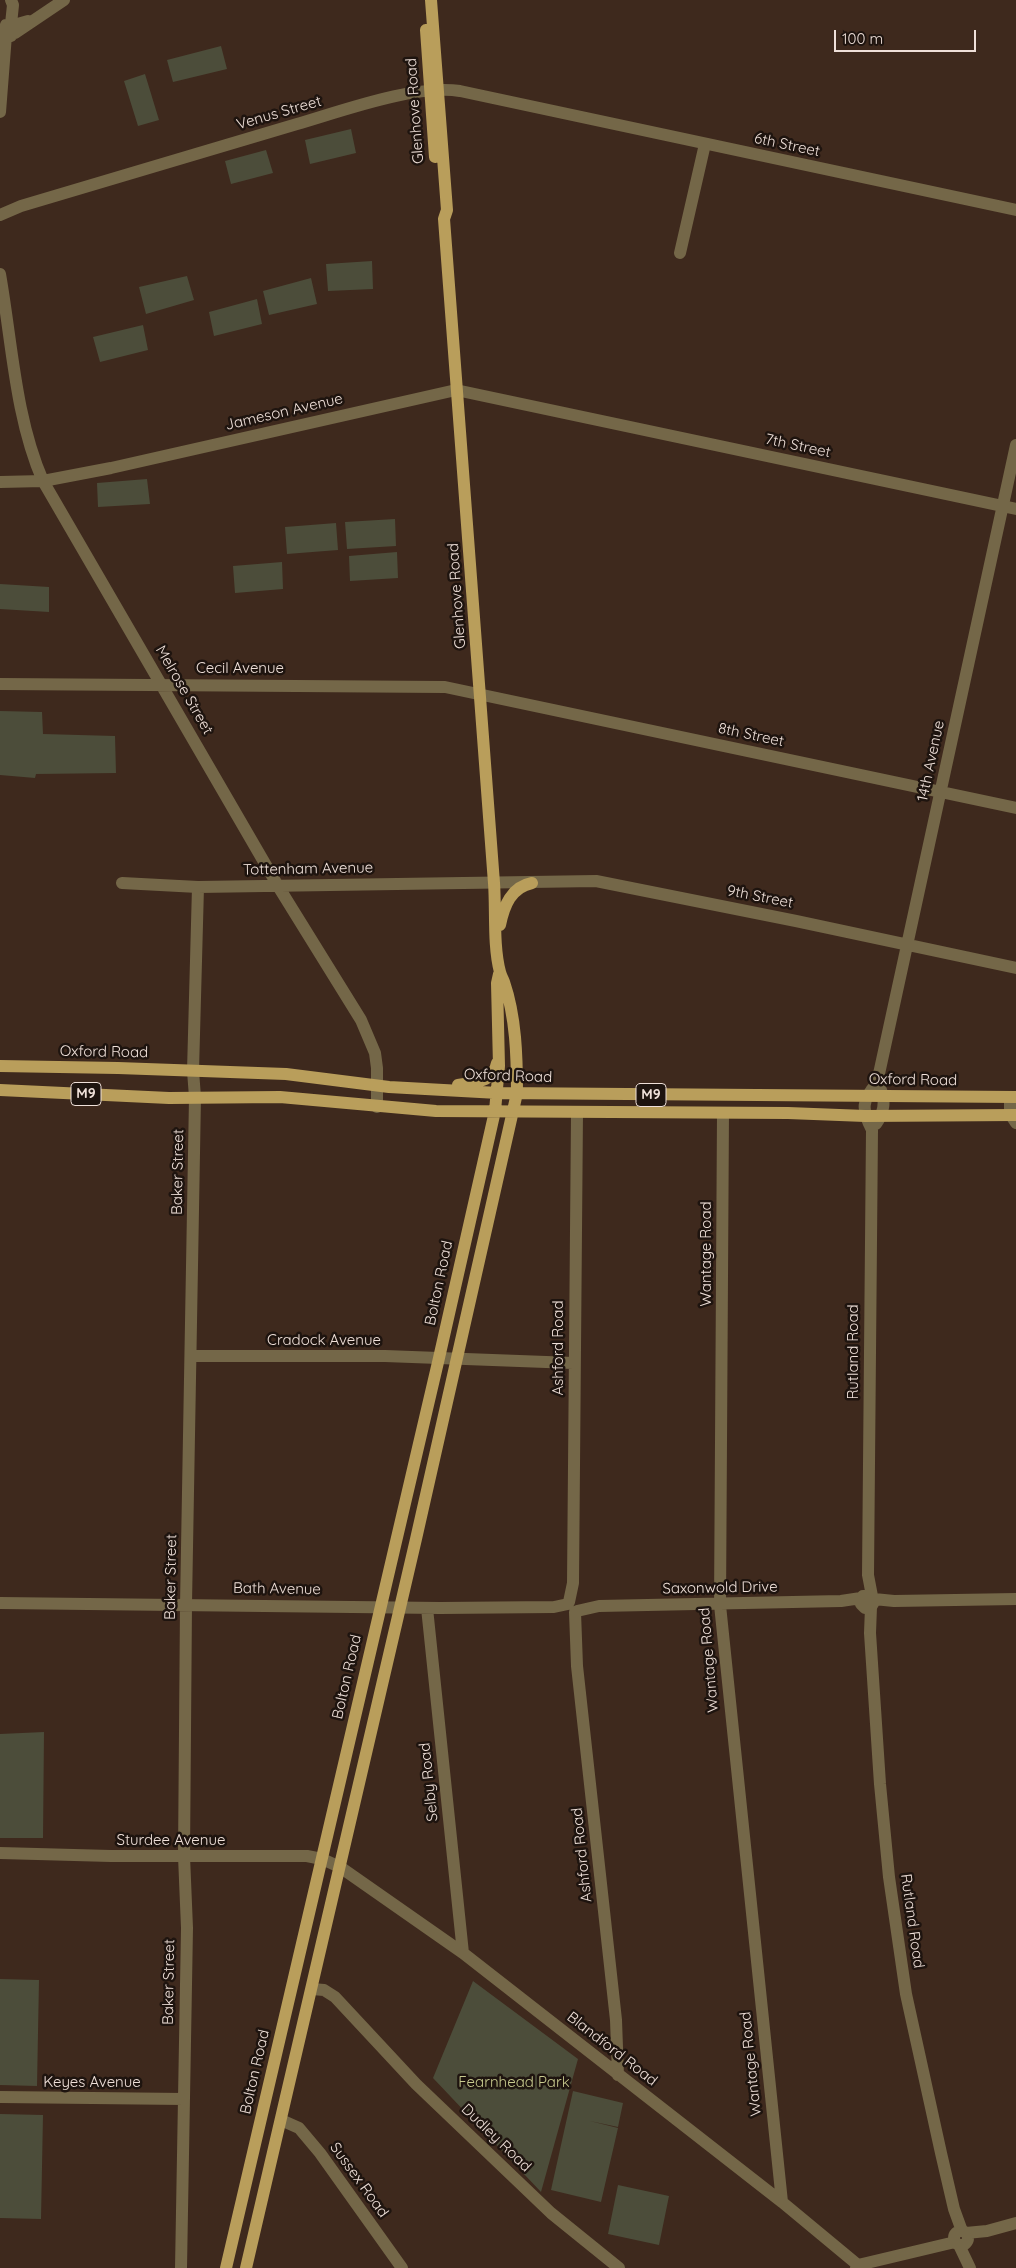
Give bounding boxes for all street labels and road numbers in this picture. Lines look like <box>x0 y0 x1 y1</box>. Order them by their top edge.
street label: Glenhove Road <box>402 57 428 165</box>
street label: Venus Street <box>234 92 324 134</box>
street label: 6th Street <box>752 129 822 161</box>
street label: Jameson Avenue <box>224 390 344 434</box>
street label: 7th Street <box>764 430 832 462</box>
street label: Glenhove Road <box>444 542 470 650</box>
street label: Melrose Street <box>151 642 217 738</box>
street label: Cecil Avenue <box>196 659 284 677</box>
street label: 8th Street <box>716 719 786 751</box>
street label: 14th Avenue <box>914 719 948 803</box>
street label: Tottenham Avenue <box>243 859 373 879</box>
street label: 9th Street <box>725 882 795 912</box>
street label: Oxford Road <box>60 1042 148 1062</box>
street label: Oxford Road <box>464 1065 552 1087</box>
street label: Oxford Road <box>869 1070 957 1090</box>
road number: M9 <box>71 1082 101 1106</box>
road number: M9 <box>636 1084 666 1106</box>
street label: Baker Street <box>168 1129 188 1215</box>
street label: Wantage Road <box>697 1201 715 1307</box>
street label: Bolton Road <box>421 1239 457 1327</box>
street label: Ashford Road <box>549 1300 567 1396</box>
street label: Rutland Road <box>844 1304 862 1400</box>
street label: Cradock Avenue <box>267 1331 381 1349</box>
street label: Baker Street <box>161 1534 181 1620</box>
street label: Saxonwold Drive <box>662 1578 778 1598</box>
street label: Bath Avenue <box>233 1579 321 1599</box>
street label: Wantage Road <box>695 1607 723 1713</box>
street label: Bolton Road <box>329 1633 365 1721</box>
street label: Selby Road <box>416 1742 442 1822</box>
street label: Ashford Road <box>568 1807 596 1903</box>
street label: Sturdee Avenue <box>117 1831 225 1849</box>
street label: Rutland Road <box>896 1873 928 1969</box>
street label: Baker Street <box>159 1939 179 2025</box>
street label: Blandford Road <box>563 2008 661 2090</box>
street label: Wantage Road <box>737 2011 765 2117</box>
street label: Bolton Road <box>237 2028 273 2116</box>
street label: Keyes Avenue <box>43 2073 141 2091</box>
street label: Dudley Road <box>457 2100 535 2176</box>
street label: Sussex Road <box>326 2139 392 2221</box>

